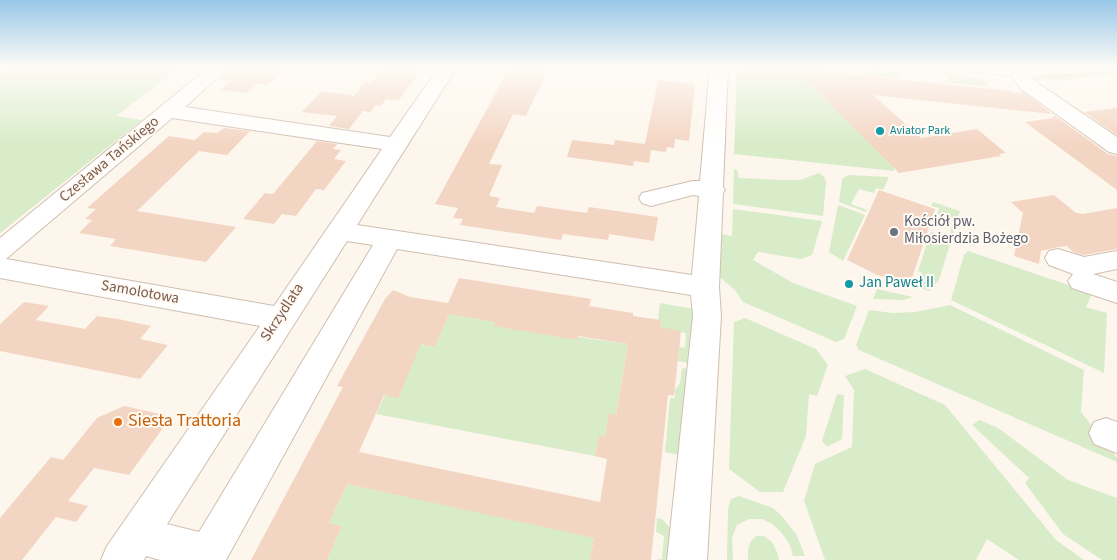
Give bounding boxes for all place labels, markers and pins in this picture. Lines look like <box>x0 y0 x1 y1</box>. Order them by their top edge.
place label: Aviator Park <box>890 124 950 138</box>
marker: Aviator Park <box>874 125 886 137</box>
place label: Kościół pw. Miłosierdzia Bożego <box>904 214 1028 249</box>
marker: Kościół pw. Miłosierdzia Bożego <box>888 226 900 238</box>
place label: Jan Paweł II <box>859 275 934 293</box>
marker: Jan Paweł II <box>843 278 855 290</box>
place label: Siesta Trattoria <box>128 411 241 433</box>
marker: Siesta Trattoria <box>112 416 124 428</box>

